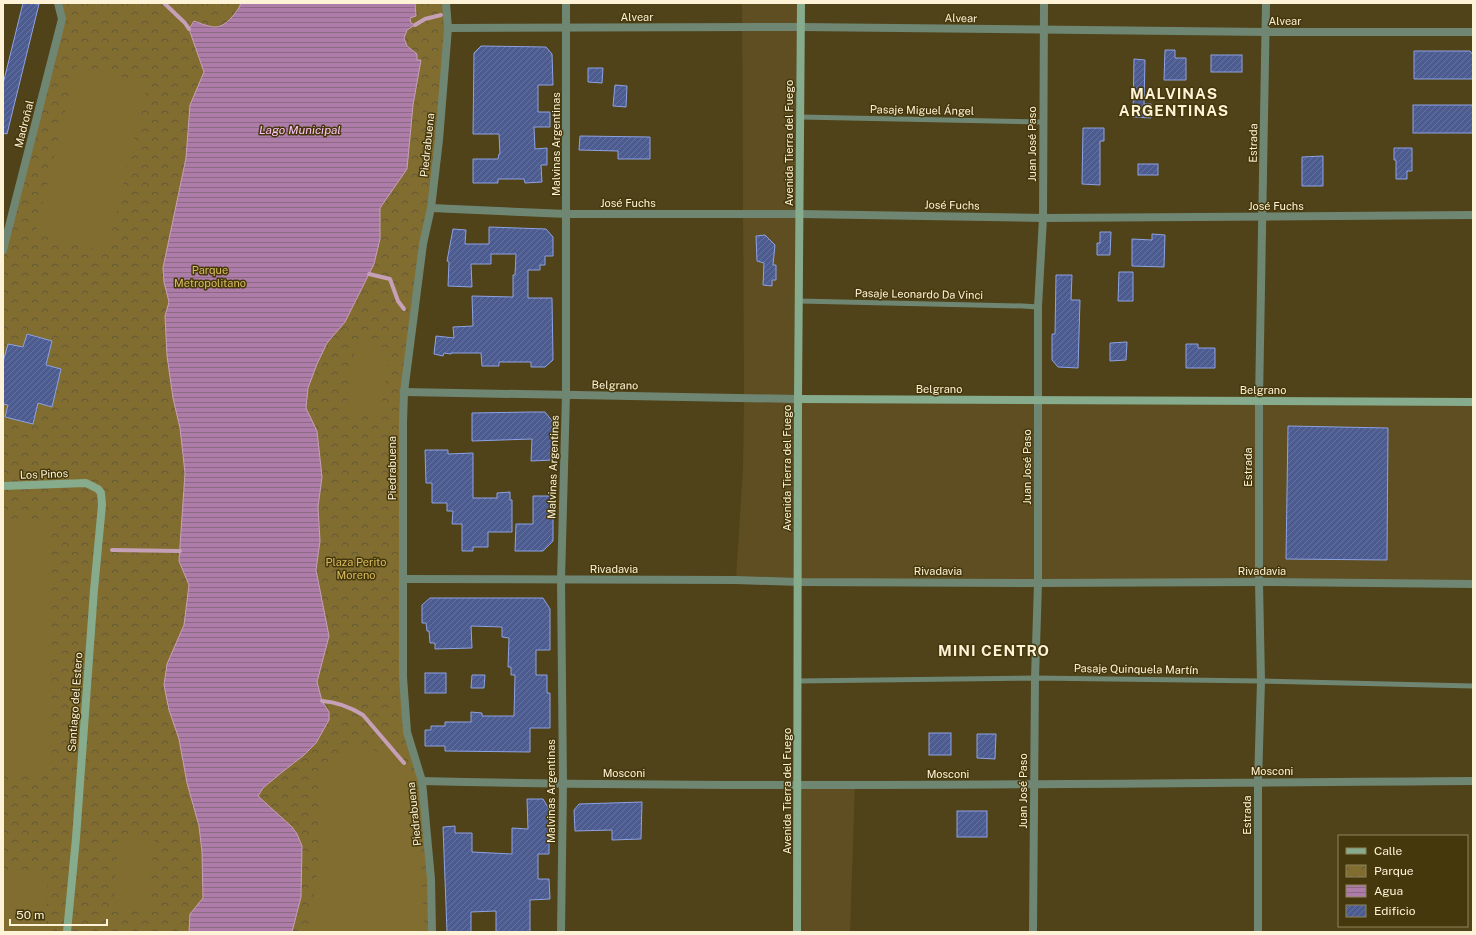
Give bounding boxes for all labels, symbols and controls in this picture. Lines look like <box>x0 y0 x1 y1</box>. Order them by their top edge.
street label: Alvear <box>621 11 653 23</box>
street label: Alvear <box>944 12 978 24</box>
street label: Alvear <box>1269 15 1301 27</box>
street label: Avenida Tierra del Fuego <box>783 80 795 206</box>
district label: MALVINAS ARGENTINAS <box>1119 85 1229 119</box>
street label: Malvinas Argentinas <box>550 92 562 196</box>
street label: Madroñal <box>12 99 36 149</box>
street label: Pasaje Miguel Ángel <box>870 102 974 117</box>
street label: Juan José Paso <box>1026 106 1038 182</box>
street label: Piedrabuena <box>418 112 436 178</box>
water label: Lago Municipal <box>259 123 341 137</box>
street label: Estrada <box>1247 123 1259 163</box>
street label: José Fuchs <box>600 197 656 209</box>
street label: José Fuchs <box>924 199 980 211</box>
street label: José Fuchs <box>1248 200 1304 212</box>
park label: Parque Metropolitano <box>174 264 246 289</box>
street label: Pasaje Leonardo Da Vinci <box>855 287 983 301</box>
street label: Belgrano <box>592 379 638 391</box>
street label: Belgrano <box>916 383 962 395</box>
street label: Belgrano <box>1240 384 1286 396</box>
street label: Avenida Tierra del Fuego <box>781 405 793 531</box>
street label: Malvinas Argentinas <box>545 415 561 519</box>
street label: Juan José Paso <box>1021 429 1033 505</box>
street label: Piedrabuena <box>386 436 398 500</box>
street label: Estrada <box>1242 447 1254 487</box>
street label: Los Pinos <box>20 467 69 481</box>
park label: Plaza Perito Moreno <box>326 556 386 581</box>
street label: Rivadavia <box>590 563 638 575</box>
street label: Rivadavia <box>914 565 962 577</box>
street label: Rivadavia <box>1238 565 1286 577</box>
district label: MINI CENTRO <box>938 642 1050 659</box>
street label: Santiago del Estero <box>66 652 84 752</box>
street label: Pasaje Quinquela Martín <box>1074 662 1198 676</box>
street label: Avenida Tierra del Fuego <box>781 728 793 854</box>
street label: Malvinas Argentinas <box>545 739 557 843</box>
street label: Juan José Paso <box>1017 753 1029 829</box>
street label: Mosconi <box>1251 765 1293 777</box>
street label: Mosconi <box>603 767 645 779</box>
street label: Mosconi <box>927 768 969 780</box>
street label: Piedrabuena <box>405 781 423 847</box>
street label: Estrada <box>1241 795 1253 835</box>
legend <box>1338 835 1468 927</box>
text: Calle <box>1374 844 1403 858</box>
text: Parque <box>1374 864 1414 878</box>
text: Agua <box>1374 884 1403 898</box>
scale bar <box>10 901 107 927</box>
text: Edificio <box>1374 904 1416 918</box>
text: 50 m <box>16 908 44 922</box>

